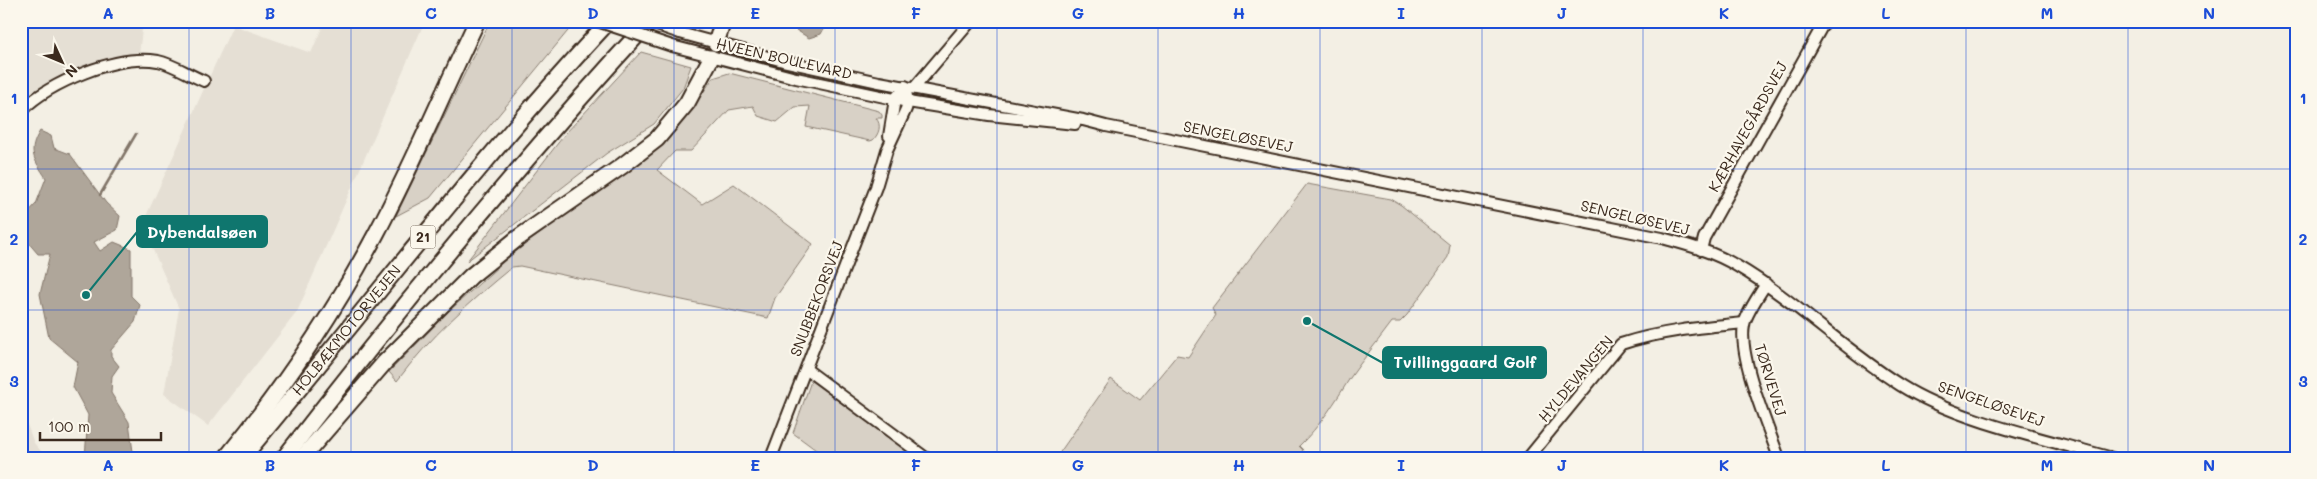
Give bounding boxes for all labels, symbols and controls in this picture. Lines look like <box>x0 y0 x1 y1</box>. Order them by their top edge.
text: A <box>102 2 114 23</box>
text: B <box>265 2 275 23</box>
text: C <box>425 2 437 23</box>
text: D <box>587 2 599 23</box>
text: E <box>750 2 760 23</box>
text: F <box>911 2 921 23</box>
text: G <box>1072 2 1084 23</box>
text: H <box>1233 2 1245 23</box>
text: I <box>1397 2 1405 23</box>
text: J <box>1557 2 1567 23</box>
text: K <box>1719 2 1729 23</box>
text: L <box>1881 2 1891 23</box>
text: M <box>2041 2 2053 23</box>
text: N <box>2203 2 2215 23</box>
street label: HVEEN BOULEVARD <box>714 33 854 83</box>
north arrow <box>38 38 88 88</box>
street label: KÆRHAVEGÅRDSVEJ <box>1703 57 1792 195</box>
text: N <box>61 61 82 82</box>
text: 1 <box>10 87 18 108</box>
text: 1 <box>2299 87 2307 108</box>
street label: SENGELØSEVEJ <box>1182 116 1295 157</box>
street label: SENGELØSEVEJ <box>1579 195 1692 239</box>
callout: Dybendalsøen <box>137 216 267 247</box>
text: Dybendalsøen <box>147 221 257 242</box>
road number: 21 <box>410 226 436 248</box>
text: 2 <box>10 228 19 249</box>
text: 2 <box>2299 228 2308 249</box>
street label: SNUBBEKORSVEJ <box>785 237 848 359</box>
street label: HOLBÆKMOTORVEJEN <box>287 260 405 399</box>
street label: HYLDEVANGEN <box>1533 331 1617 426</box>
street label: TØRVEVEJ <box>1750 341 1792 419</box>
callout: Tvillinggaard Golf <box>1383 347 1546 378</box>
text: Tvillinggaard Golf <box>1394 351 1538 372</box>
text: 3 <box>9 370 19 391</box>
text: 3 <box>2298 370 2308 391</box>
street label: SENGELØSEVEJ <box>1936 376 2048 431</box>
scale bar <box>40 409 161 441</box>
text: 100 m <box>48 416 90 436</box>
text: A <box>102 454 114 475</box>
text: B <box>265 454 275 475</box>
text: C <box>425 454 437 475</box>
text: D <box>587 454 599 475</box>
text: E <box>750 454 760 475</box>
text: F <box>911 454 921 475</box>
text: G <box>1072 454 1084 475</box>
text: H <box>1233 454 1245 475</box>
text: I <box>1397 454 1405 475</box>
text: J <box>1557 454 1567 475</box>
text: K <box>1719 454 1729 475</box>
text: L <box>1881 454 1891 475</box>
text: M <box>2041 454 2053 475</box>
text: N <box>2203 454 2215 475</box>

